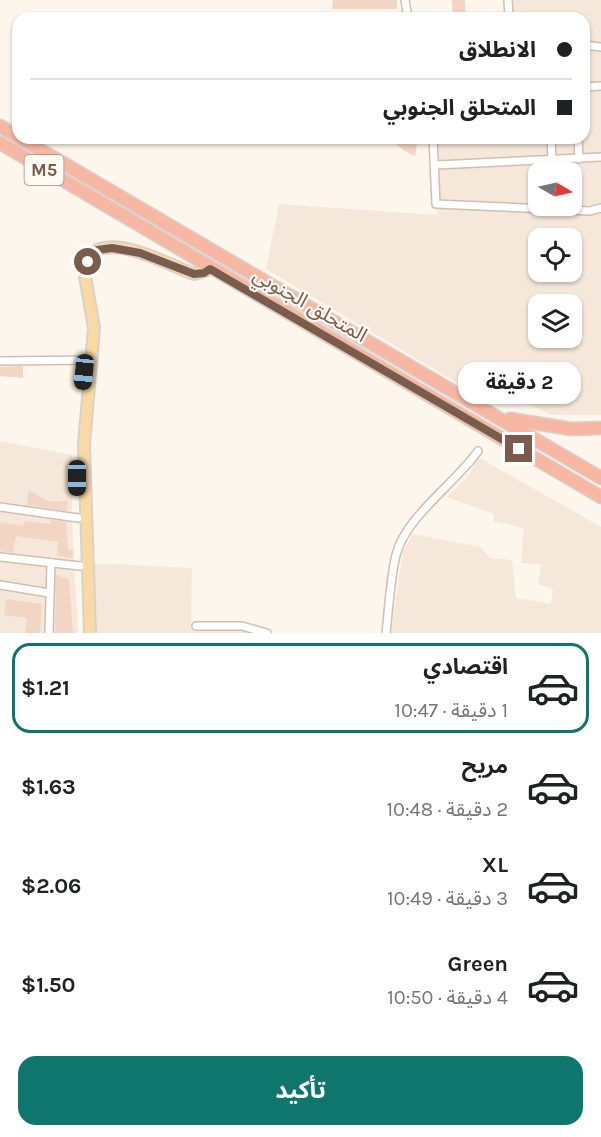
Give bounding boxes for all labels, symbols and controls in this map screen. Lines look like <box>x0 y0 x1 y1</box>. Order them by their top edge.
text: الانطلاق <box>459 37 536 63</box>
text: المتحلق الجنوبي <box>383 95 536 121</box>
road number: M5 <box>24 155 63 185</box>
north arrow <box>528 162 582 216</box>
map controls <box>528 162 582 348</box>
button: locate <box>528 228 582 282</box>
route start <box>74 248 101 275</box>
street label: المتحلق الجنوبي <box>247 263 371 350</box>
button: layers <box>528 294 582 348</box>
car <box>73 353 95 391</box>
callout: 2 دقيقة <box>458 362 580 404</box>
text: 2 دقيقة <box>486 371 553 394</box>
route end <box>505 435 532 462</box>
car <box>68 460 86 496</box>
text: اقتصادي <box>423 654 508 680</box>
icon: car <box>526 661 580 715</box>
text: $1.21 <box>21 675 70 701</box>
text: 1 دقيقة · 10:47 <box>394 699 508 722</box>
text: مريح <box>462 753 508 779</box>
icon: car <box>526 760 580 814</box>
text: $1.63 <box>21 774 76 800</box>
text: 2 دقيقة · 10:48 <box>386 798 508 821</box>
text: XL <box>482 852 508 878</box>
icon: car <box>526 859 580 913</box>
text: $2.06 <box>21 873 81 899</box>
text: 3 دقيقة · 10:49 <box>387 887 508 910</box>
text: Green <box>447 951 508 977</box>
icon: car <box>526 958 580 1012</box>
text: $1.50 <box>21 972 75 998</box>
text: 4 دقيقة · 10:50 <box>387 986 508 1009</box>
button: تأكيد <box>18 1056 583 1125</box>

